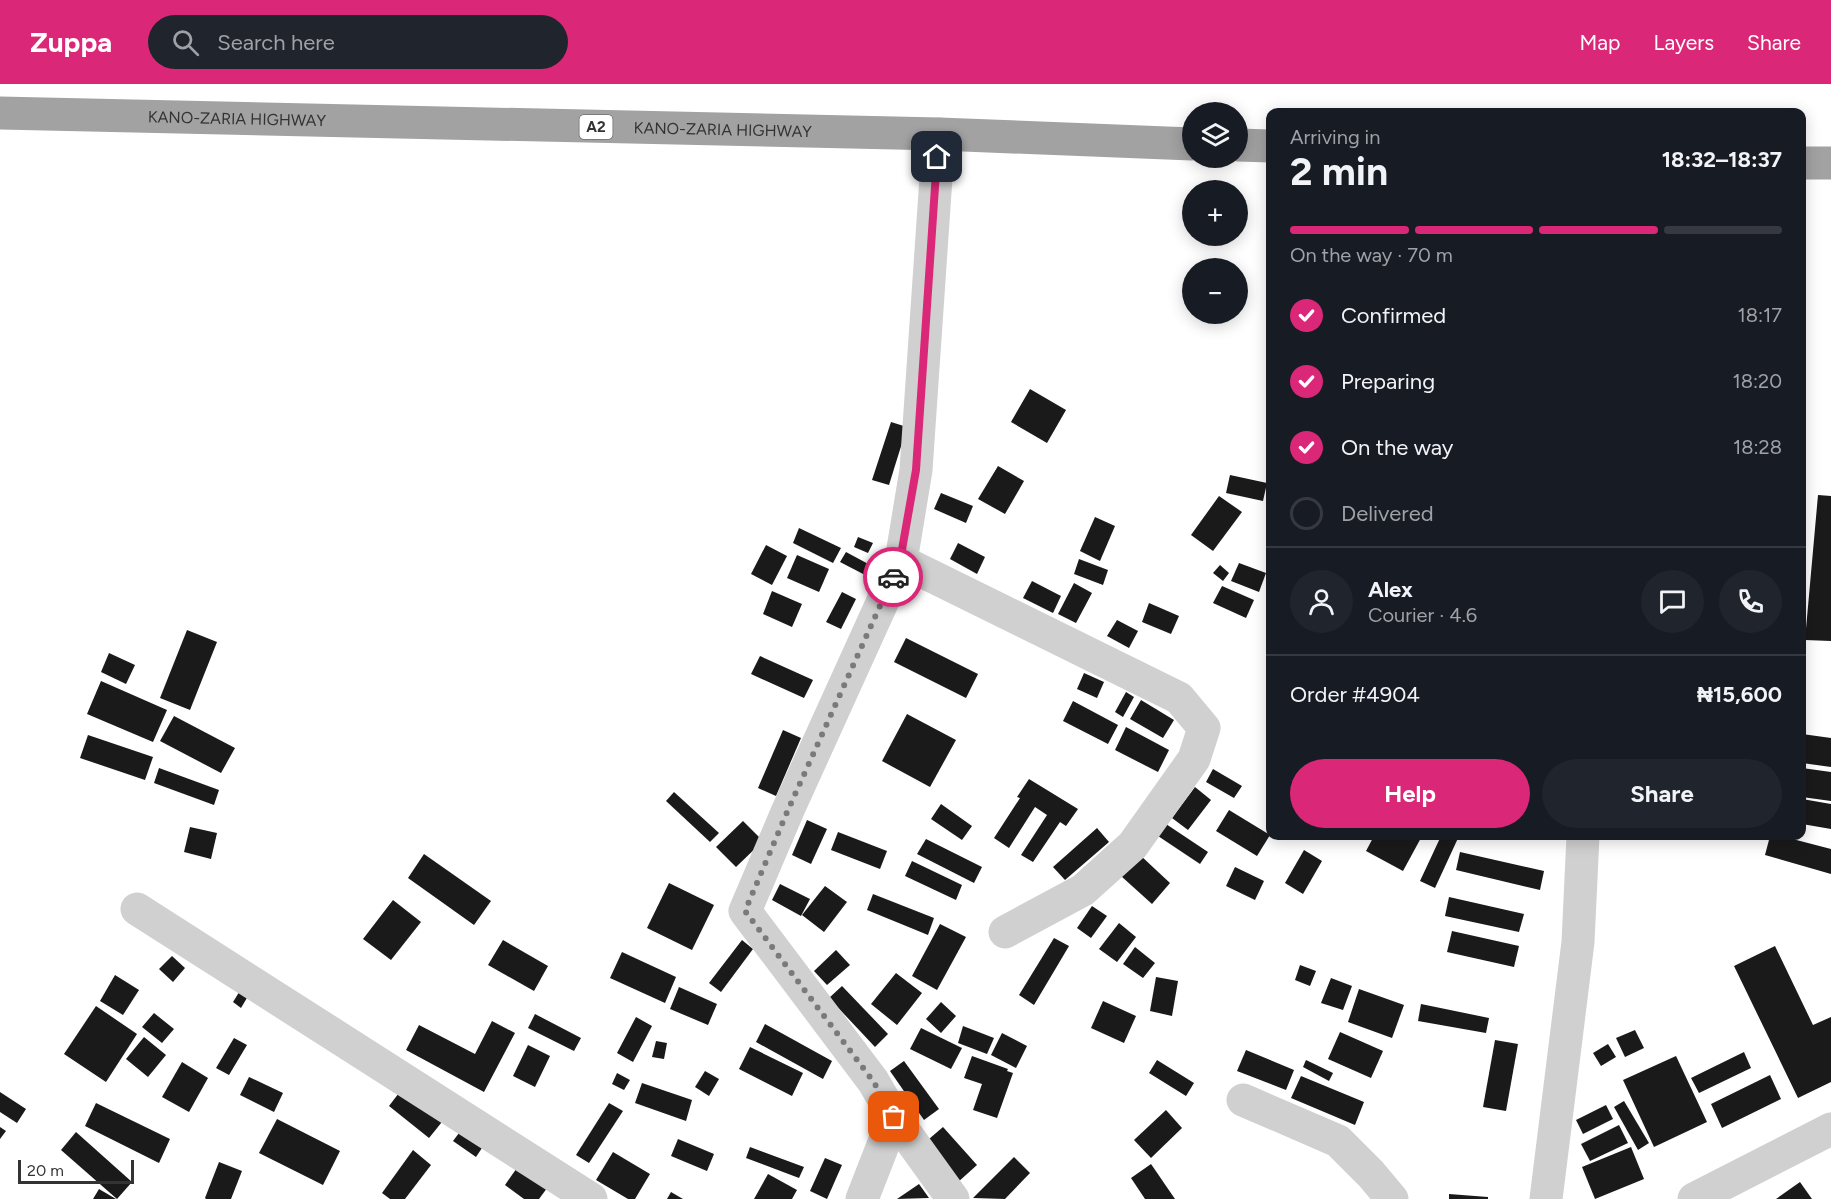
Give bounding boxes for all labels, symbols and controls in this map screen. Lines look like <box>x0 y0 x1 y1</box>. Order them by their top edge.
search box <box>148 15 568 69</box>
text: Zuppa <box>30 25 112 59</box>
icon: search <box>169 26 202 59</box>
text: Search here <box>217 29 335 56</box>
text: Map <box>1580 30 1620 55</box>
text: Layers <box>1653 30 1714 55</box>
text: Share <box>1747 30 1801 55</box>
map controls <box>1182 102 1248 324</box>
button: layers <box>1182 102 1248 168</box>
street label: KANO-ZARIA HIGHWAY <box>148 107 327 130</box>
road number: A2 <box>580 115 612 139</box>
street label: KANO-ZARIA HIGHWAY <box>634 118 812 141</box>
text: Arriving in <box>1290 125 1380 149</box>
pin <box>911 131 962 182</box>
icon: home <box>920 140 953 173</box>
text: 18:32–18:37 <box>1662 146 1782 173</box>
text: 2 min <box>1290 148 1388 195</box>
button: + <box>1182 180 1248 246</box>
text: On the way · 70 m <box>1290 243 1453 267</box>
button: − <box>1182 258 1248 324</box>
icon: check <box>1290 299 1323 332</box>
text: Confirmed <box>1341 302 1446 329</box>
text: 18:17 <box>1737 303 1782 327</box>
icon: check <box>1290 365 1323 398</box>
text: Preparing <box>1341 368 1435 395</box>
text: 18:20 <box>1732 369 1782 393</box>
icon: check <box>1290 431 1323 464</box>
text: On the way <box>1341 434 1453 461</box>
text: 18:28 <box>1733 435 1782 459</box>
text: Delivered <box>1341 500 1434 527</box>
courier <box>863 547 923 607</box>
icon: car <box>877 561 910 594</box>
button: person <box>1290 570 1353 633</box>
button: chat <box>1641 570 1704 633</box>
button: phone <box>1719 570 1782 633</box>
text: Alex <box>1368 576 1413 603</box>
text: Courier · 4.6 <box>1368 603 1477 627</box>
text: Order #4904 <box>1290 681 1420 708</box>
text: ₦15,600 <box>1697 681 1782 708</box>
button: Help <box>1290 759 1530 828</box>
button: Share <box>1542 759 1782 828</box>
pin <box>868 1091 919 1142</box>
icon: bag <box>877 1100 910 1133</box>
scale bar <box>18 1157 134 1184</box>
text: 20 m <box>27 1161 64 1180</box>

